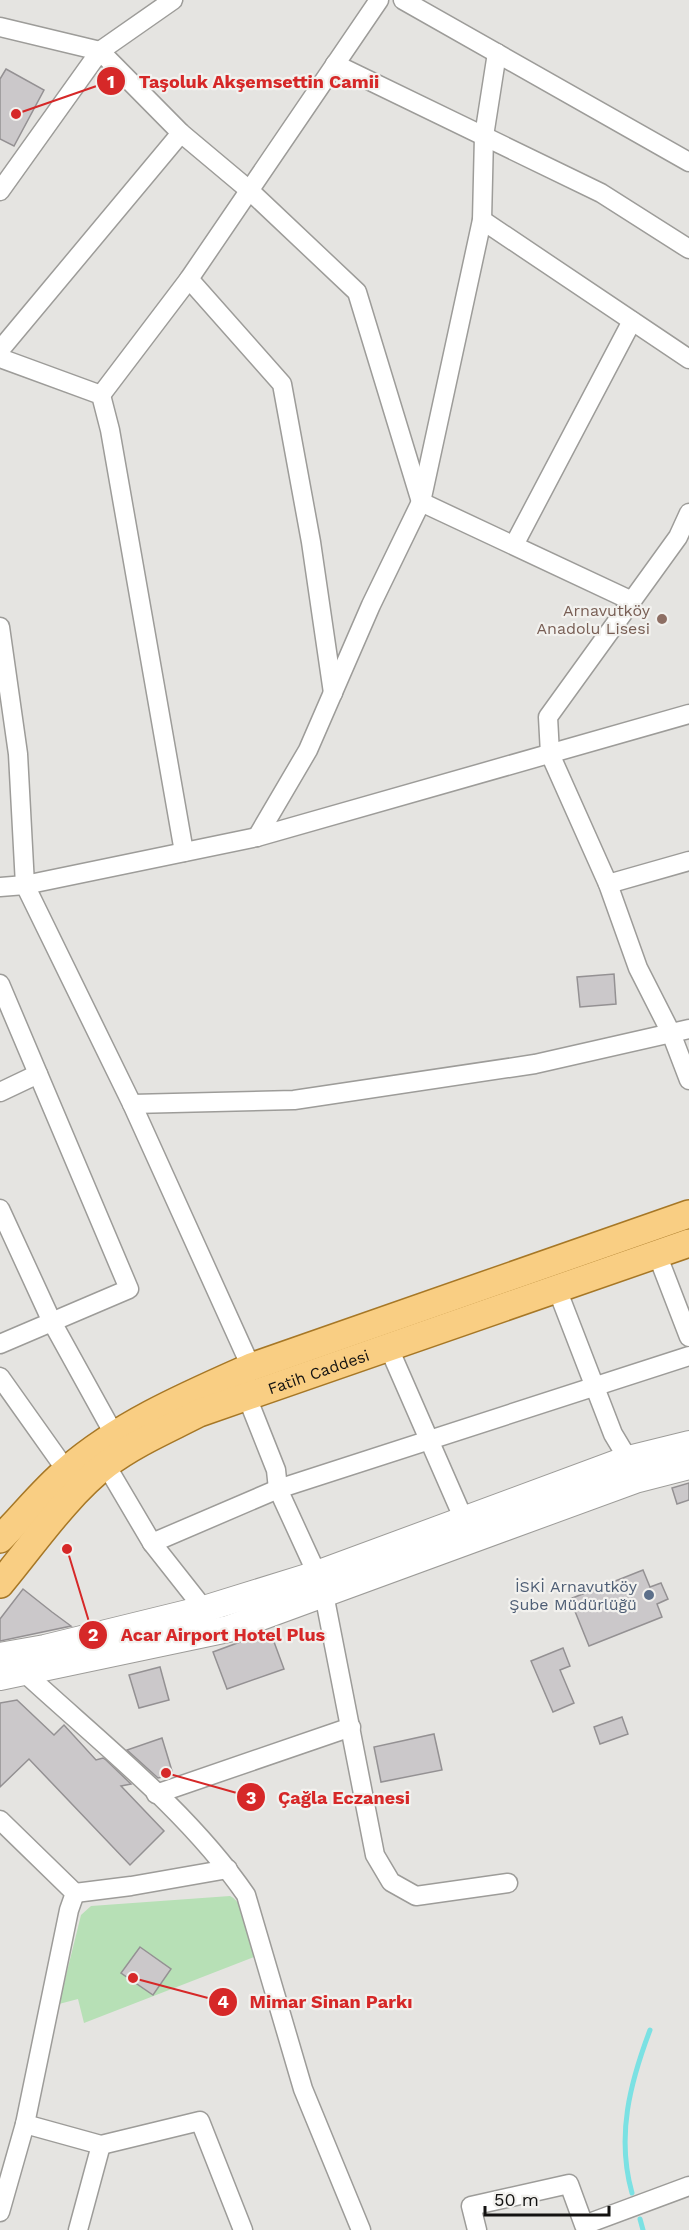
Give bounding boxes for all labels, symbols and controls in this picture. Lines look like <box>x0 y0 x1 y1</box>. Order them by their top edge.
callout: Taşoluk Akşemsettin Camii <box>96 63 391 99</box>
text: 1 <box>107 71 115 92</box>
text: Taşoluk Akşemsettin Camii <box>139 71 379 92</box>
place label: Arnavutköy Anadolu Lisesi <box>536 601 651 638</box>
marker: Arnavutköy Anadolu Lisesi <box>655 612 669 626</box>
street label: Fatih Caddesi <box>265 1346 372 1398</box>
place label: İSKİ Arnavutköy Şube Müdürlüğü <box>509 1577 638 1614</box>
marker: İSKİ Arnavutköy Şube Müdürlüğü <box>642 1588 656 1602</box>
callout: Acar Airport Hotel Plus <box>78 1617 338 1653</box>
text: 2 <box>88 1624 98 1645</box>
text: Acar Airport Hotel Plus <box>121 1624 326 1645</box>
callout: Çağla Eczanesi <box>236 1779 422 1815</box>
text: 3 <box>246 1787 256 1808</box>
text: Çağla Eczanesi <box>278 1787 410 1808</box>
callout: Mimar Sinan Parkı <box>208 1984 425 2020</box>
text: 4 <box>217 1991 229 2012</box>
text: Mimar Sinan Parkı <box>250 1991 412 2012</box>
scale bar <box>485 2179 610 2217</box>
text: 50 m <box>494 2189 539 2210</box>

